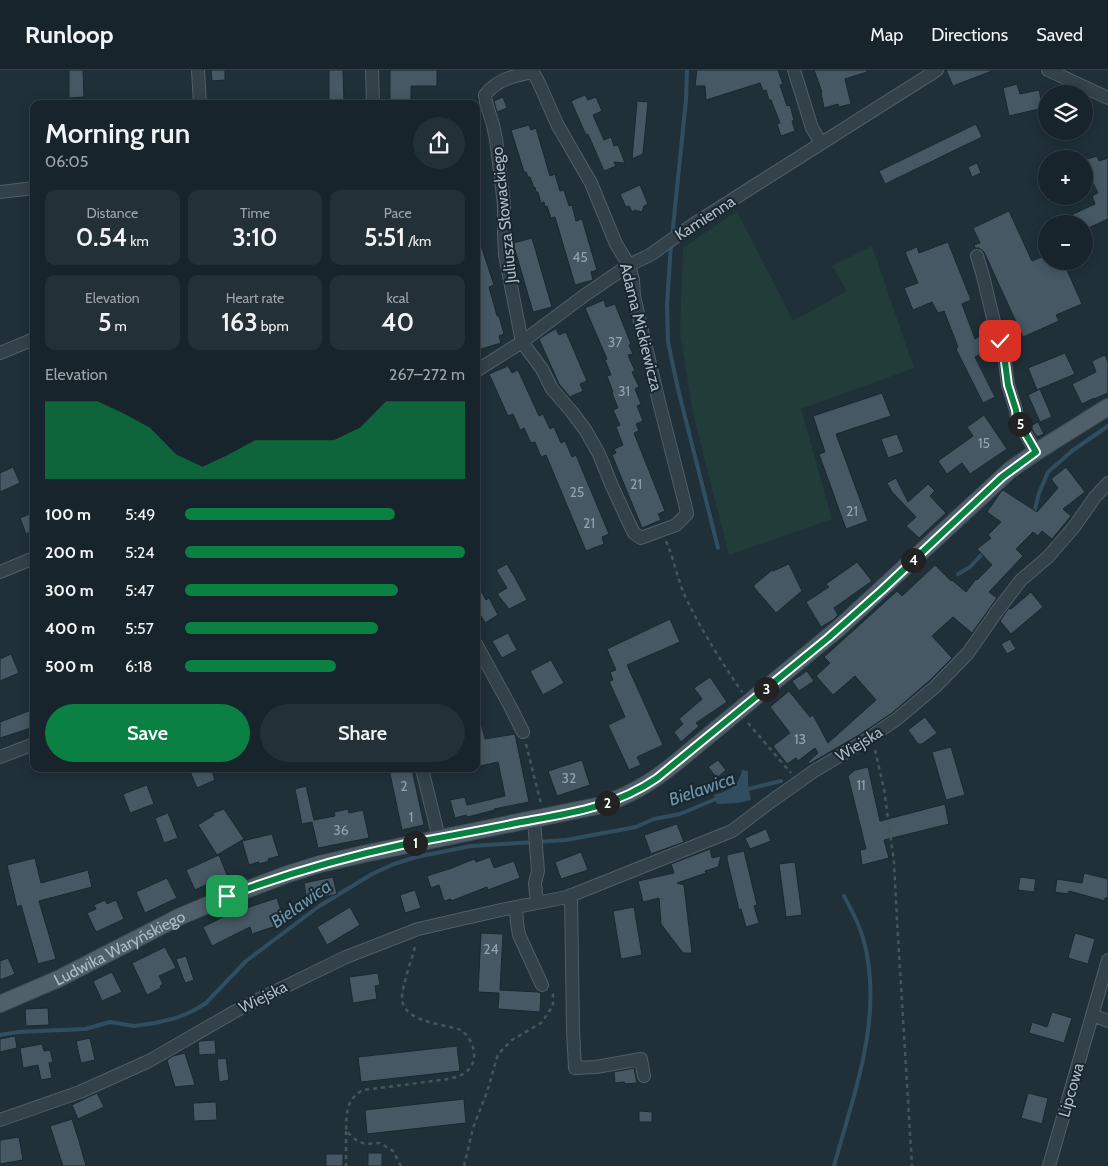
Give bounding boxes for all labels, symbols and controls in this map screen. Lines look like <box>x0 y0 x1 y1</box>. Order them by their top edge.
text: Runloop <box>25 20 114 49</box>
text: Map <box>870 24 903 46</box>
text: Directions <box>931 24 1008 46</box>
text: Saved <box>1036 24 1083 46</box>
map controls <box>1038 85 1093 270</box>
button: layers <box>1038 85 1093 140</box>
text: Morning run <box>45 116 190 150</box>
button: share <box>413 117 465 169</box>
street label: Juliusza Słowackiego <box>487 146 521 285</box>
button: + <box>1038 150 1093 205</box>
text: 06:05 <box>45 152 88 171</box>
street label: Kamienna <box>671 191 739 244</box>
text: Distance <box>87 204 138 222</box>
text: Time <box>240 204 270 222</box>
text: Pace <box>384 204 412 222</box>
button: − <box>1038 215 1093 270</box>
text: 0.54 <box>76 222 127 252</box>
text: 3:10 <box>232 222 278 252</box>
text: 5:51 <box>364 222 405 252</box>
text: km <box>127 232 149 250</box>
text: /km <box>405 232 431 250</box>
house number: 45 <box>572 248 588 266</box>
street label: Adama Mickiewicza <box>616 261 666 393</box>
text: Elevation <box>85 289 140 307</box>
text: Heart rate <box>226 289 284 307</box>
text: kcal <box>386 289 409 307</box>
text: 5 <box>98 307 111 337</box>
text: 163 <box>221 307 258 337</box>
text: 40 <box>381 307 414 337</box>
text: m <box>111 317 127 335</box>
text: bpm <box>258 317 289 335</box>
pin <box>979 320 1021 362</box>
icon: check <box>986 327 1014 355</box>
house number: 37 <box>608 333 622 351</box>
text: Elevation <box>45 365 108 384</box>
text: 267–272 m <box>389 365 465 384</box>
house number: 31 <box>618 382 630 400</box>
pin: 5 <box>1008 412 1032 436</box>
text: 5 <box>1017 415 1024 433</box>
house number: 15 <box>978 434 990 452</box>
house number: 21 <box>630 475 642 493</box>
house number: 25 <box>570 483 584 501</box>
house number: 21 <box>846 502 858 520</box>
text: 100 m <box>45 505 91 524</box>
text: 5:49 <box>125 505 155 524</box>
house number: 21 <box>583 514 595 532</box>
text: 200 m <box>45 543 94 562</box>
text: 5:24 <box>125 543 155 562</box>
pin: 4 <box>900 548 926 572</box>
text: 4 <box>909 551 918 569</box>
text: 300 m <box>45 581 94 600</box>
text: 5:47 <box>125 581 154 600</box>
text: 400 m <box>45 619 95 638</box>
text: 5:57 <box>125 619 154 638</box>
text: 500 m <box>45 657 94 676</box>
text: 6:18 <box>125 657 152 676</box>
pin: 3 <box>754 676 778 702</box>
text: 3 <box>763 680 770 698</box>
button: Save <box>45 704 250 762</box>
button: Share <box>260 704 465 762</box>
street label: Wiejska <box>832 722 886 766</box>
house number: 13 <box>794 730 806 748</box>
water label: Bielawica <box>666 767 738 811</box>
house number: 32 <box>562 769 576 787</box>
house number: 11 <box>856 776 866 794</box>
house number: 2 <box>400 777 408 795</box>
pin: 2 <box>594 790 620 816</box>
text: 2 <box>604 794 611 812</box>
house number: 1 <box>409 808 413 826</box>
house number: 36 <box>333 821 349 839</box>
pin: 1 <box>402 830 428 856</box>
text: 1 <box>413 834 418 852</box>
pin <box>206 875 248 917</box>
water label: Bielawica <box>266 875 336 933</box>
icon: arrive <box>213 882 241 910</box>
street label: Ludwika Waryńskiego <box>50 906 188 989</box>
house number: 24 <box>483 940 499 958</box>
street label: Wiejska <box>236 977 291 1017</box>
street label: Lipcowa <box>1054 1060 1088 1119</box>

